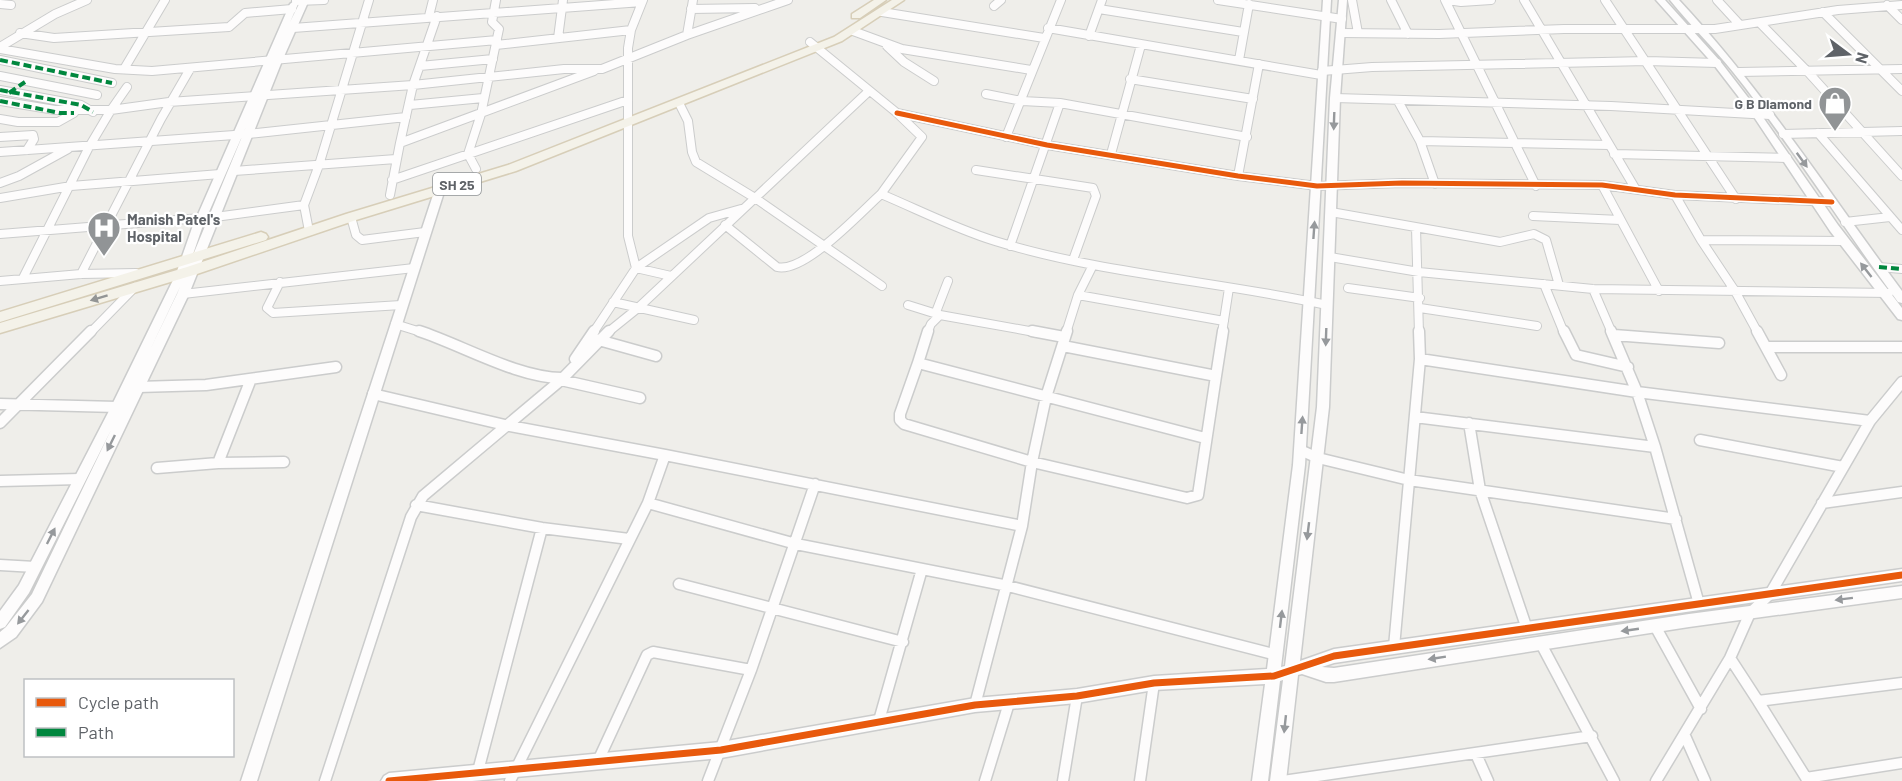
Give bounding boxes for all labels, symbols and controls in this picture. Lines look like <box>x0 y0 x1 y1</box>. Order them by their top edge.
north arrow <box>1818 24 1878 84</box>
text: N <box>1852 51 1873 66</box>
shop icon: G B Diamond <box>1817 85 1853 132</box>
place label: G B Diamond <box>1735 95 1812 112</box>
one-way arrow <box>1329 112 1338 131</box>
one-way arrow <box>1796 152 1808 168</box>
road number: SH 25 <box>433 173 481 195</box>
hospital icon: Manish Patel's Hospital <box>86 210 122 257</box>
place label: Manish Patel's Hospital <box>127 210 221 245</box>
one-way arrow <box>1310 221 1319 240</box>
one-way arrow <box>1861 262 1873 277</box>
one-way arrow <box>89 294 107 303</box>
one-way arrow <box>1321 327 1330 346</box>
one-way arrow <box>1297 415 1306 434</box>
one-way arrow <box>107 435 116 452</box>
one-way arrow <box>1304 521 1313 540</box>
one-way arrow <box>46 527 56 544</box>
one-way arrow <box>1834 594 1853 604</box>
one-way arrow <box>17 609 30 625</box>
one-way arrow <box>1276 609 1286 628</box>
one-way arrow <box>1621 625 1640 634</box>
one-way arrow <box>1428 654 1447 663</box>
legend <box>24 679 234 757</box>
text: Cycle path <box>78 691 159 713</box>
one-way arrow <box>1280 715 1290 734</box>
text: Path <box>78 721 114 743</box>

